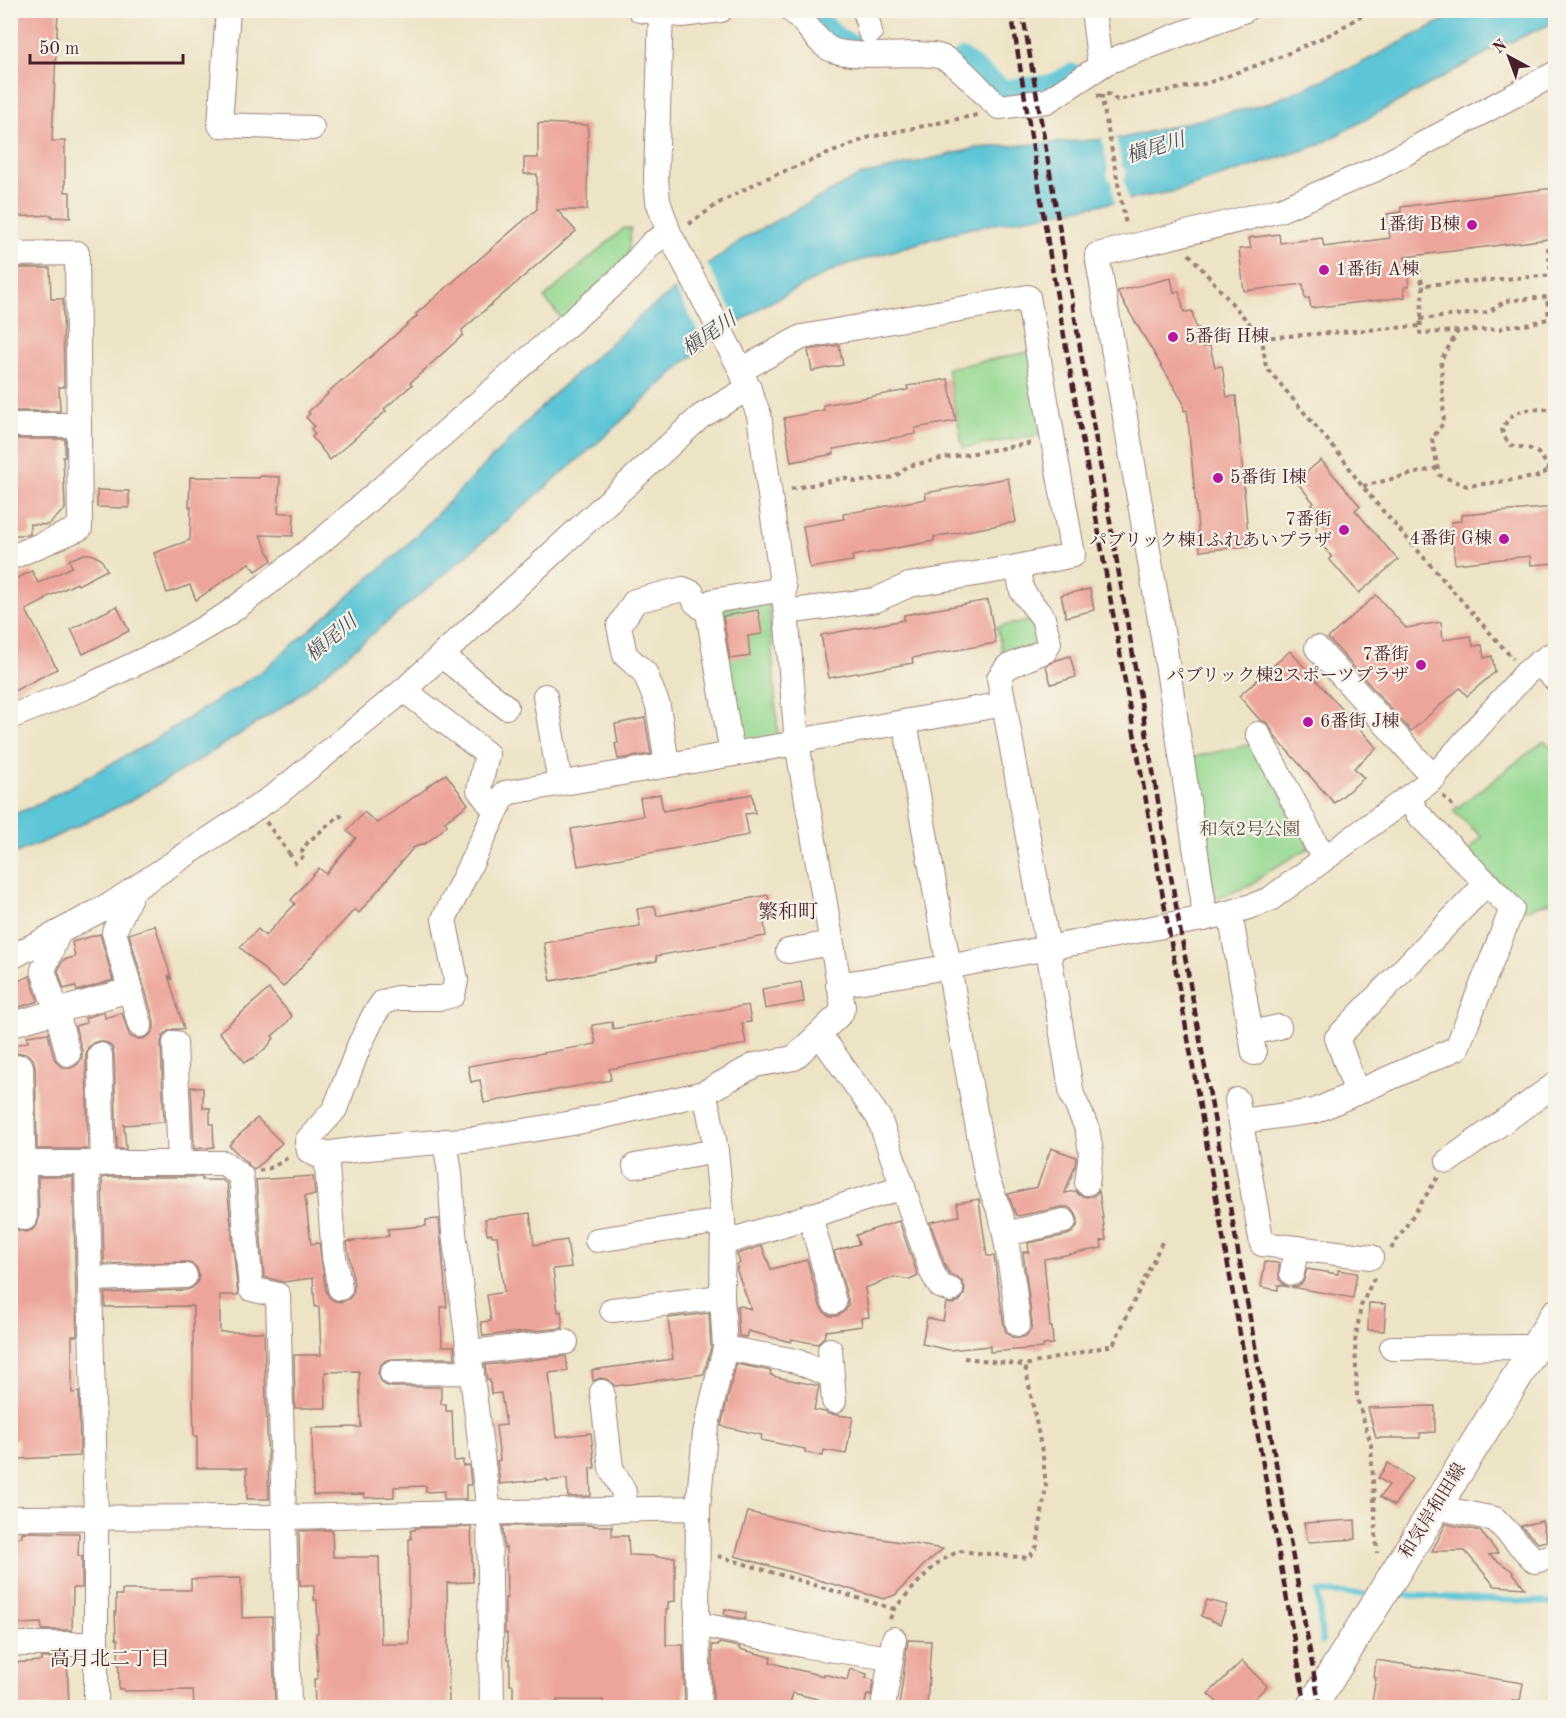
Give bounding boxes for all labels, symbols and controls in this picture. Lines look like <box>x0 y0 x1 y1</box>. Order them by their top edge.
scale bar <box>30 27 183 65</box>
north arrow <box>1479 27 1539 87</box>
text: N <box>1491 37 1511 57</box>
text: 50 m <box>39 40 79 58</box>
water label: 槇尾川 <box>1124 128 1190 167</box>
place label: 1番街 B棟 <box>1378 214 1460 234</box>
marker: 1番街 B棟 <box>1465 218 1479 232</box>
place label: 1番街 A棟 <box>1336 259 1419 279</box>
marker: 1番街 A棟 <box>1317 263 1331 277</box>
water label: 槇尾川 <box>678 307 742 360</box>
place label: 5番街 H棟 <box>1185 326 1269 346</box>
marker: 5番街 H棟 <box>1166 330 1180 344</box>
place label: 5番街 I棟 <box>1230 467 1307 487</box>
marker: 5番街 I棟 <box>1211 471 1225 485</box>
place label: 7番街 パブリック棟1ふれあいプラザ <box>1089 509 1332 550</box>
marker: 7番街 パブリック棟1ふれあいプラザ <box>1337 523 1351 537</box>
place label: 4番街 G棟 <box>1410 528 1492 548</box>
marker: 4番街 G棟 <box>1497 532 1511 546</box>
water label: 槇尾川 <box>301 609 363 666</box>
place label: 7番街 パブリック棟2スポーツプラザ <box>1167 644 1409 685</box>
marker: 7番街 パブリック棟2スポーツプラザ <box>1414 658 1428 672</box>
place label: 6番街 J棟 <box>1320 711 1399 731</box>
marker: 6番街 J棟 <box>1301 715 1315 729</box>
park label: 和気2号公園 <box>1200 819 1300 839</box>
district label: 繁和町 <box>758 901 818 923</box>
street label: 和気岸和田線 <box>1395 1459 1469 1562</box>
district label: 高月北二丁目 <box>50 1648 170 1670</box>

